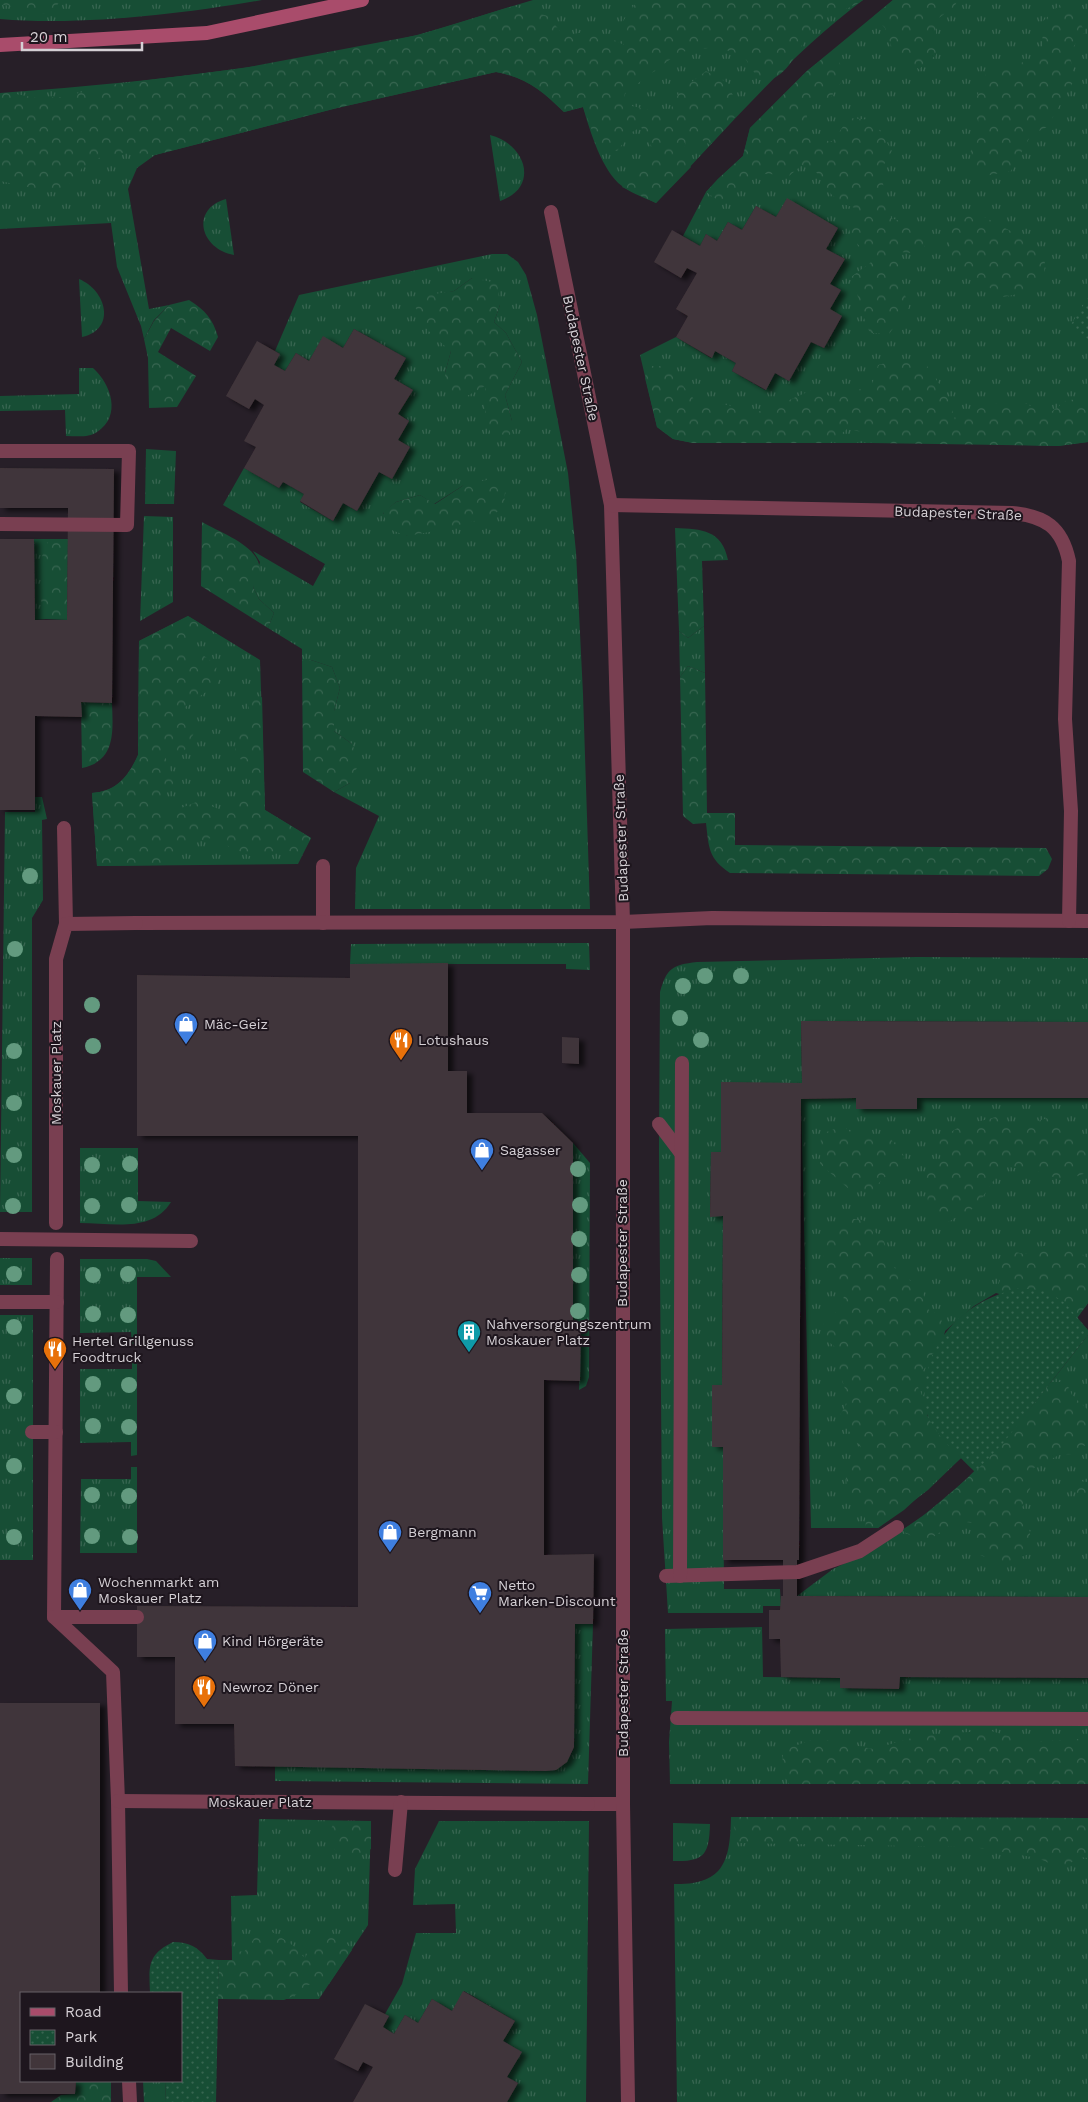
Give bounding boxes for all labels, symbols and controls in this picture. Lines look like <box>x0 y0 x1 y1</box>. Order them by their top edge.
scale bar <box>22 20 142 52</box>
text: 20 m <box>30 28 68 46</box>
street label: Budapester Straße <box>560 294 602 422</box>
street label: Budapester Straße <box>894 503 1022 523</box>
street label: Budapester Straße <box>611 774 631 902</box>
shop icon: Mäc-Geiz <box>173 1011 199 1045</box>
place label: Mäc-Geiz <box>204 1016 268 1032</box>
street label: Moskauer Platz <box>48 1021 64 1125</box>
restaurant icon: Lotushaus <box>388 1027 414 1061</box>
place label: Lotushaus <box>418 1032 489 1048</box>
shop icon: Sagasser <box>469 1137 495 1171</box>
place label: Sagasser <box>500 1142 561 1158</box>
street label: Budapester Straße <box>614 1179 630 1307</box>
place label: Nahversorgungszentrum Moskauer Platz <box>486 1316 652 1348</box>
building icon: Nahversorgungszentrum Moskauer Platz <box>456 1319 482 1353</box>
place label: Hertel Grillgenuss Foodtruck <box>72 1333 194 1365</box>
restaurant icon: Hertel Grillgenuss Foodtruck <box>42 1336 68 1370</box>
shop icon: Bergmann <box>377 1519 403 1553</box>
place label: Bergmann <box>408 1524 477 1540</box>
place label: Wochenmarkt am Moskauer Platz <box>98 1574 219 1606</box>
shop icon: Wochenmarkt am Moskauer Platz <box>67 1577 93 1611</box>
place label: Netto Marken-Discount <box>498 1577 616 1609</box>
supermarket icon: Netto Marken-Discount <box>467 1580 493 1614</box>
shop icon: Kind Hörgeräte <box>192 1628 218 1662</box>
street label: Budapester Straße <box>615 1629 631 1757</box>
place label: Kind Hörgeräte <box>222 1633 324 1649</box>
restaurant icon: Newroz Döner <box>191 1674 217 1708</box>
place label: Newroz Döner <box>222 1679 319 1695</box>
street label: Moskauer Platz <box>208 1794 312 1810</box>
legend <box>20 1992 182 2082</box>
text: Road <box>65 2003 102 2021</box>
text: Park <box>65 2028 98 2046</box>
text: Building <box>65 2053 123 2071</box>

